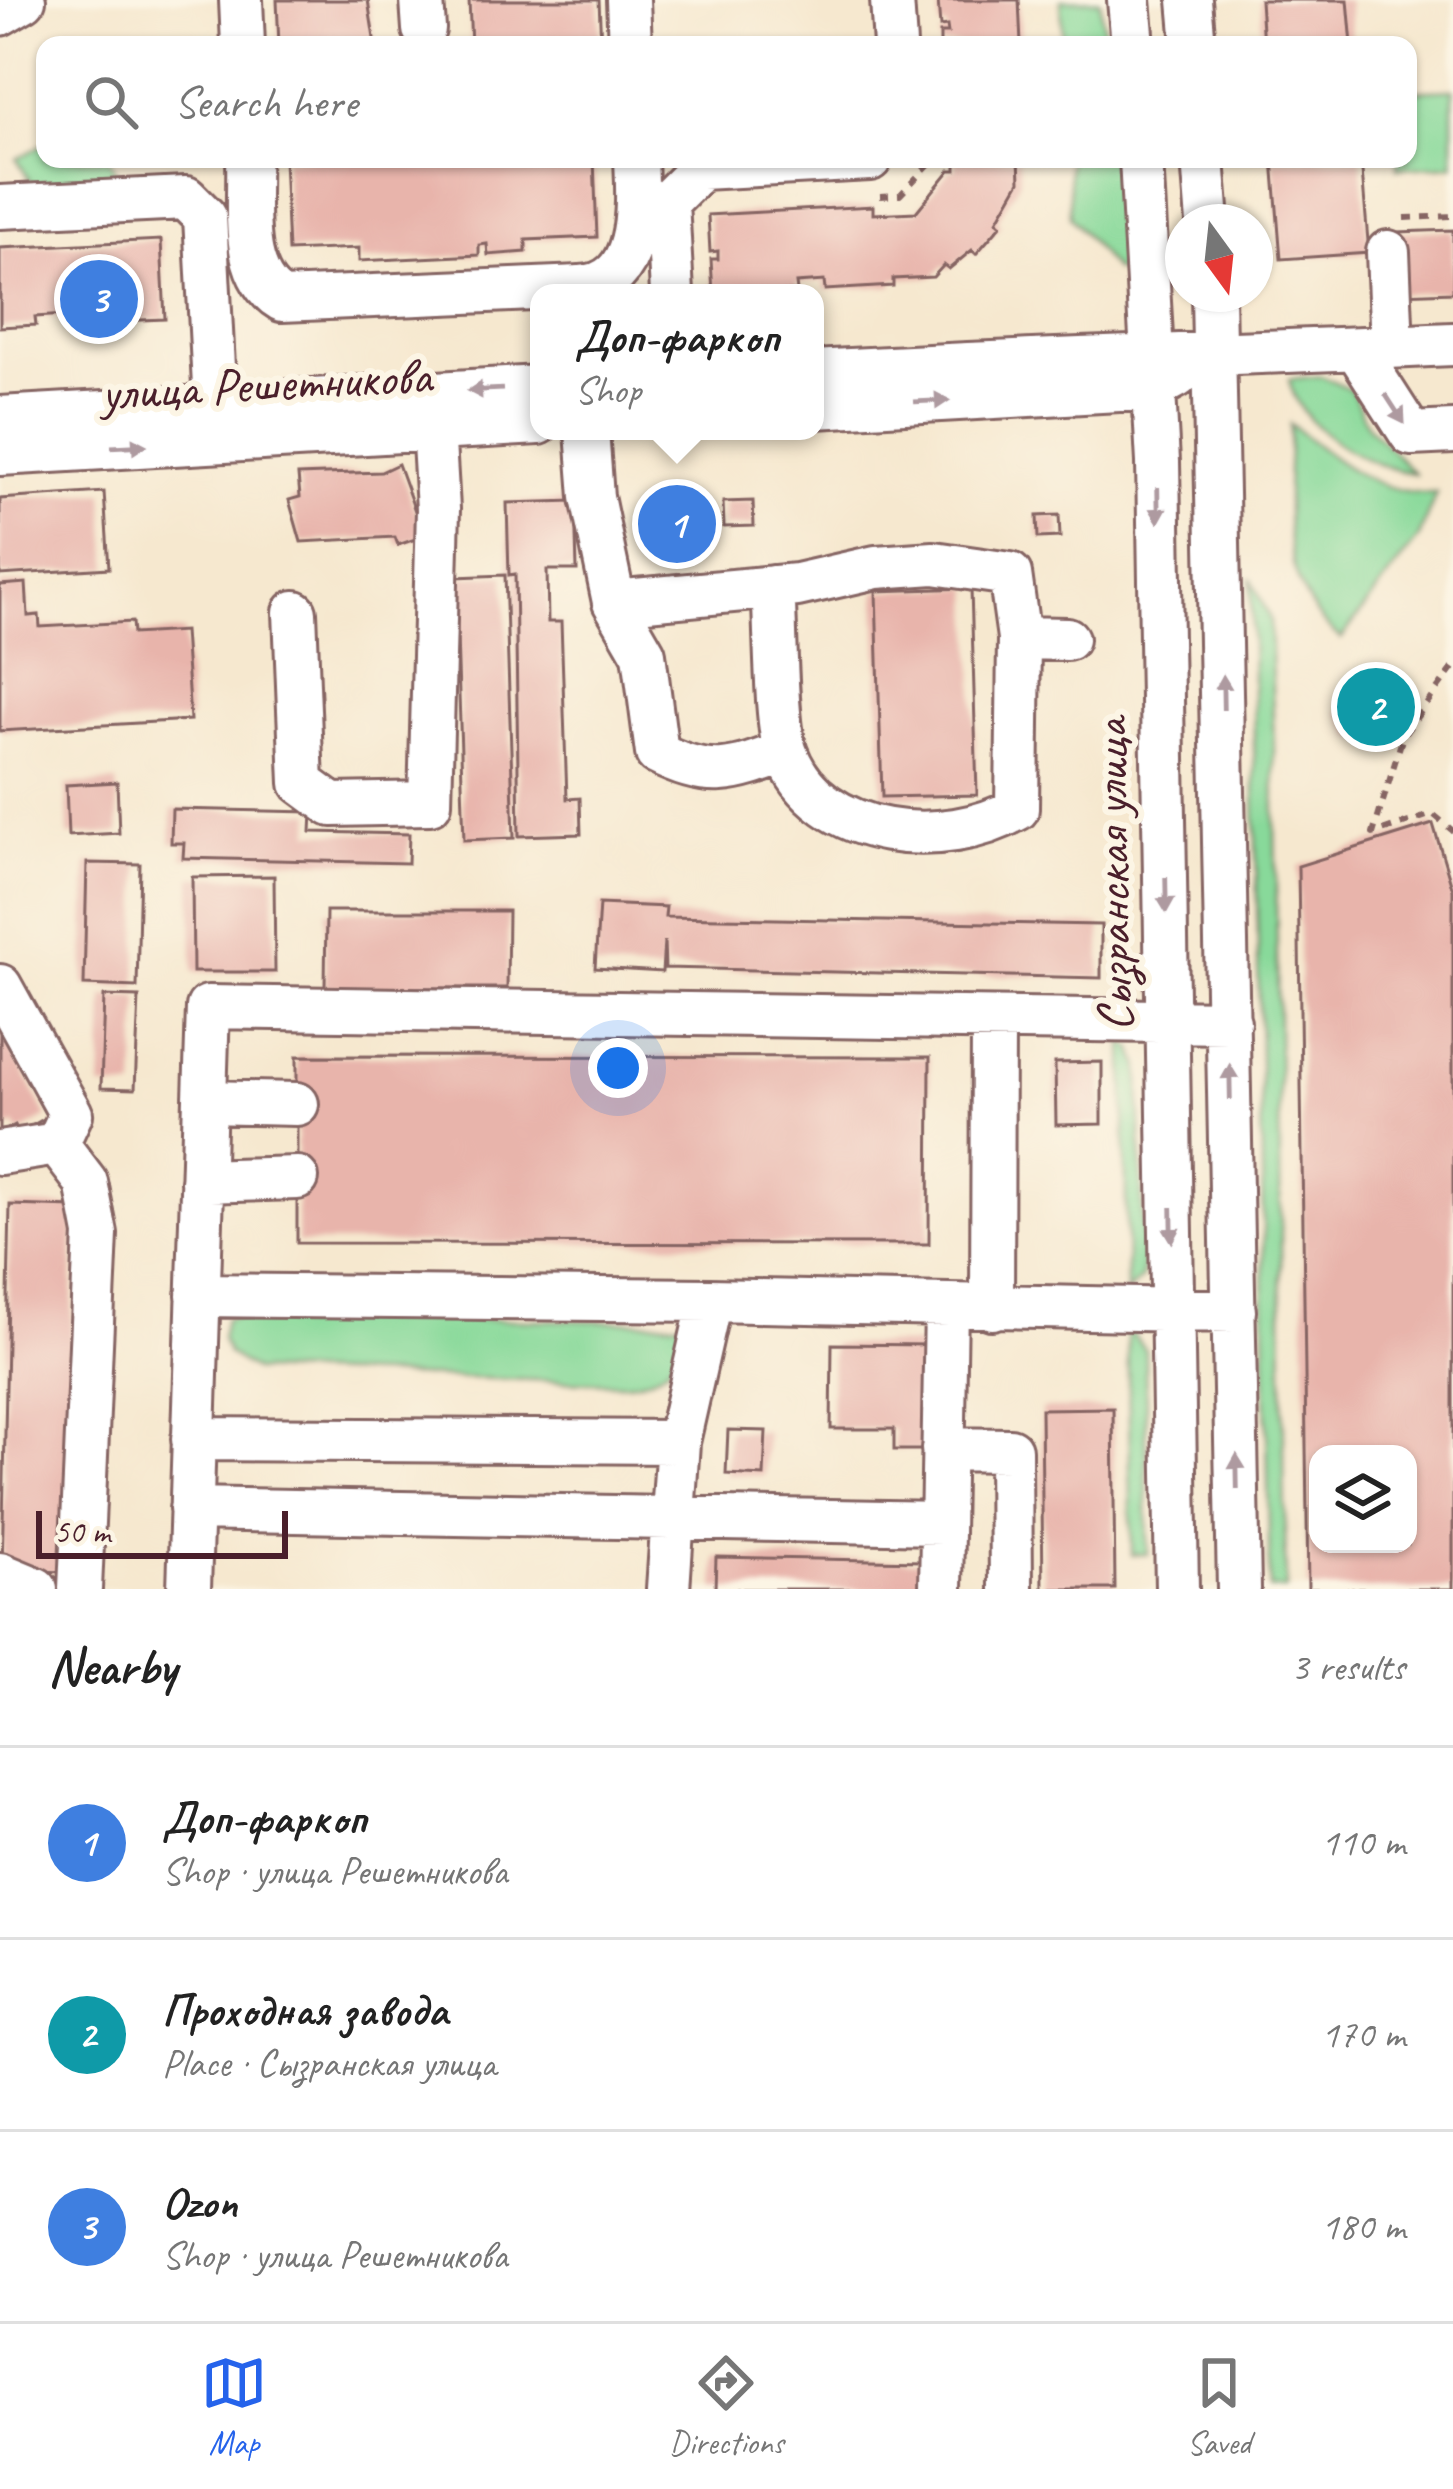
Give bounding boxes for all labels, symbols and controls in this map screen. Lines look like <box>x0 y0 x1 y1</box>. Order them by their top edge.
search box <box>36 36 1417 168</box>
icon: search <box>78 69 144 135</box>
text: Search here <box>174 74 357 131</box>
north arrow <box>1165 204 1273 312</box>
pin: 3 <box>60 254 138 344</box>
popup <box>530 284 824 440</box>
text: Доп-фаркоп <box>575 309 779 366</box>
street label: улица Решетникова <box>96 343 436 425</box>
text: Shop <box>575 366 641 415</box>
one-way arrow <box>465 381 503 400</box>
one-way arrow <box>914 391 952 410</box>
one-way arrow <box>1384 393 1406 426</box>
one-way arrow <box>111 436 149 455</box>
pin: 1 <box>638 479 716 569</box>
one-way arrow <box>1149 487 1168 525</box>
pin: 2 <box>1337 662 1415 752</box>
one-way arrow <box>1214 672 1233 710</box>
street label: Сызранская улица <box>1077 714 1147 1032</box>
one-way arrow <box>1156 877 1176 915</box>
your location <box>588 1038 648 1098</box>
one-way arrow <box>1220 1062 1240 1100</box>
one-way arrow <box>1162 1207 1182 1245</box>
map controls <box>1309 1445 1417 1553</box>
button: layers <box>1309 1445 1417 1553</box>
one-way arrow <box>1227 1452 1247 1490</box>
scale bar <box>36 1505 288 1558</box>
text: 50 m <box>54 1511 110 1553</box>
text: Nearby <box>48 1635 176 1699</box>
text: 3 results <box>1291 1643 1405 1692</box>
text: Доп-фаркоп <box>162 1790 367 1847</box>
text: 1 <box>78 1818 96 1867</box>
text: 110 m <box>1321 1818 1405 1867</box>
text: Shop · улица Решетникова <box>162 1847 507 1896</box>
text: Проходная завода <box>162 1982 447 2039</box>
text: 2 <box>78 2010 96 2059</box>
text: 170 m <box>1321 2010 1405 2059</box>
text: Place · Сызранская улица <box>162 2039 496 2088</box>
text: Ozon <box>162 2174 237 2231</box>
text: 3 <box>78 2202 96 2251</box>
text: 180 m <box>1321 2202 1405 2251</box>
text: Shop · улица Решетникова <box>162 2231 507 2280</box>
tab: Map <box>201 2350 267 2464</box>
tab: Directions <box>669 2350 784 2464</box>
tab: Saved <box>1186 2350 1252 2464</box>

